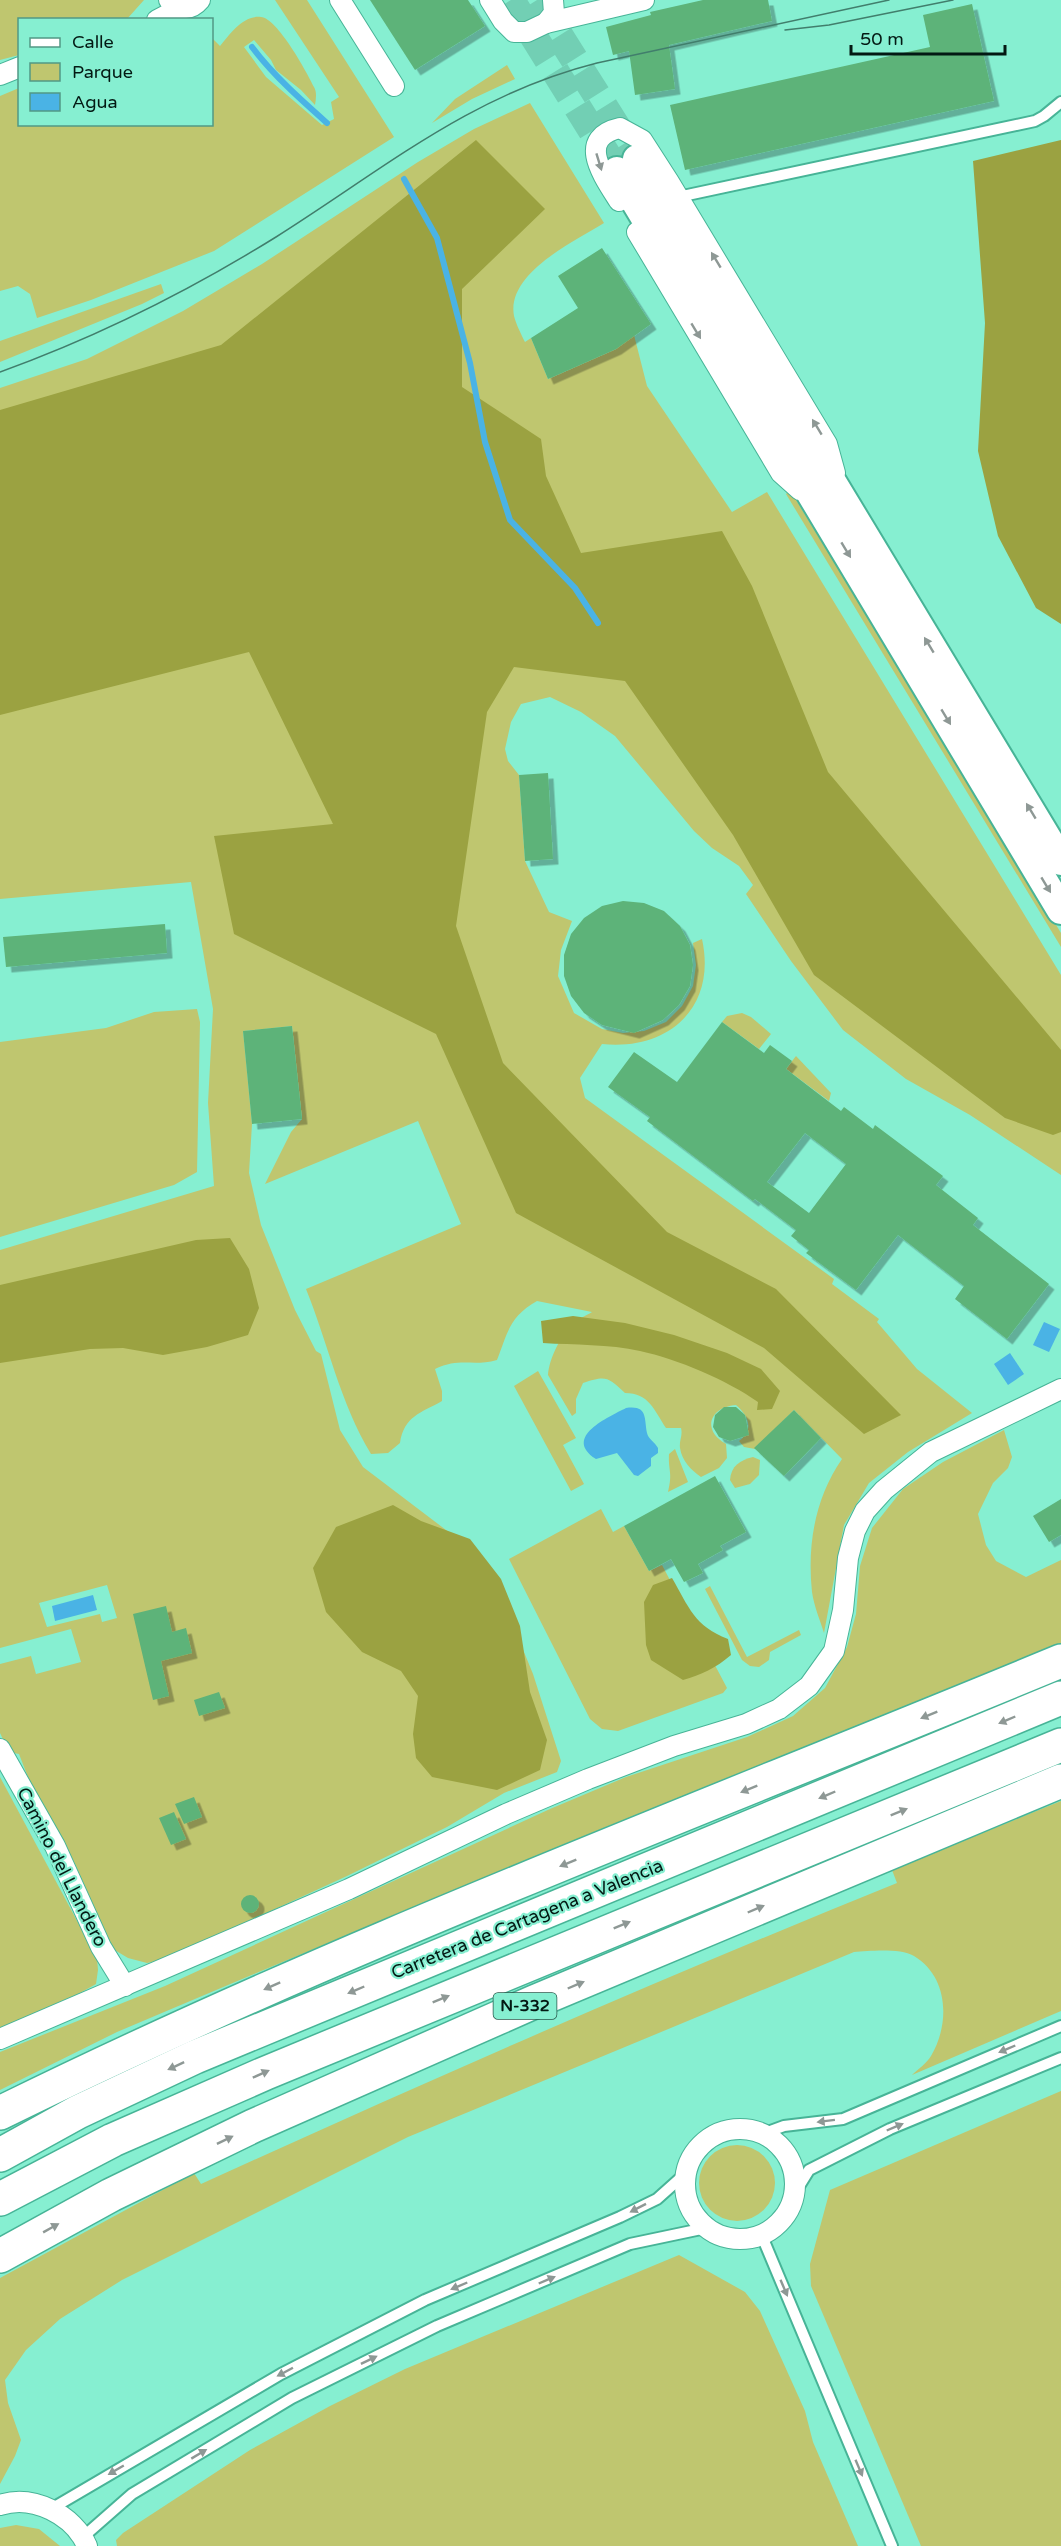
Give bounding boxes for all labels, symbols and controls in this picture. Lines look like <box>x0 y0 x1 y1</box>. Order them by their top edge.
legend <box>18 18 213 126</box>
scale bar <box>851 18 1006 56</box>
text: 50 m <box>860 28 904 50</box>
text: Calle <box>72 31 114 53</box>
text: Parque <box>72 61 133 83</box>
text: Agua <box>72 91 118 113</box>
one-way arrow <box>595 154 604 172</box>
one-way arrow <box>711 252 722 268</box>
one-way arrow <box>691 323 702 339</box>
one-way arrow <box>812 419 823 435</box>
one-way arrow <box>840 542 851 558</box>
one-way arrow <box>924 636 935 653</box>
one-way arrow <box>940 709 951 725</box>
one-way arrow <box>1025 803 1036 819</box>
one-way arrow <box>1040 877 1051 893</box>
one-way arrow <box>920 1710 938 1720</box>
one-way arrow <box>998 1716 1016 1725</box>
street label: Camino del Llandero <box>12 1784 112 1950</box>
one-way arrow <box>740 1785 758 1794</box>
one-way arrow <box>818 1791 836 1801</box>
one-way arrow <box>890 1807 908 1816</box>
street label: Carretera de Cartagena a Valencia <box>388 1854 666 1984</box>
one-way arrow <box>559 1858 577 1868</box>
one-way arrow <box>747 1904 765 1913</box>
one-way arrow <box>613 1920 631 1930</box>
one-way arrow <box>568 1980 585 1989</box>
one-way arrow <box>263 1982 281 1991</box>
one-way arrow <box>346 1985 364 1995</box>
road number: N-332 <box>494 1993 556 2019</box>
one-way arrow <box>432 1994 450 2003</box>
one-way arrow <box>998 2045 1016 2054</box>
one-way arrow <box>167 2061 185 2071</box>
one-way arrow <box>253 2070 270 2079</box>
one-way arrow <box>817 2116 836 2126</box>
one-way arrow <box>887 2122 905 2132</box>
one-way arrow <box>217 2135 234 2144</box>
one-way arrow <box>630 2203 647 2213</box>
one-way arrow <box>43 2223 60 2233</box>
one-way arrow <box>538 2275 556 2285</box>
one-way arrow <box>779 2280 789 2298</box>
one-way arrow <box>450 2281 468 2291</box>
one-way arrow <box>361 2355 378 2365</box>
one-way arrow <box>276 2367 293 2377</box>
one-way arrow <box>191 2449 207 2460</box>
one-way arrow <box>855 2459 864 2477</box>
one-way arrow <box>107 2465 124 2475</box>

